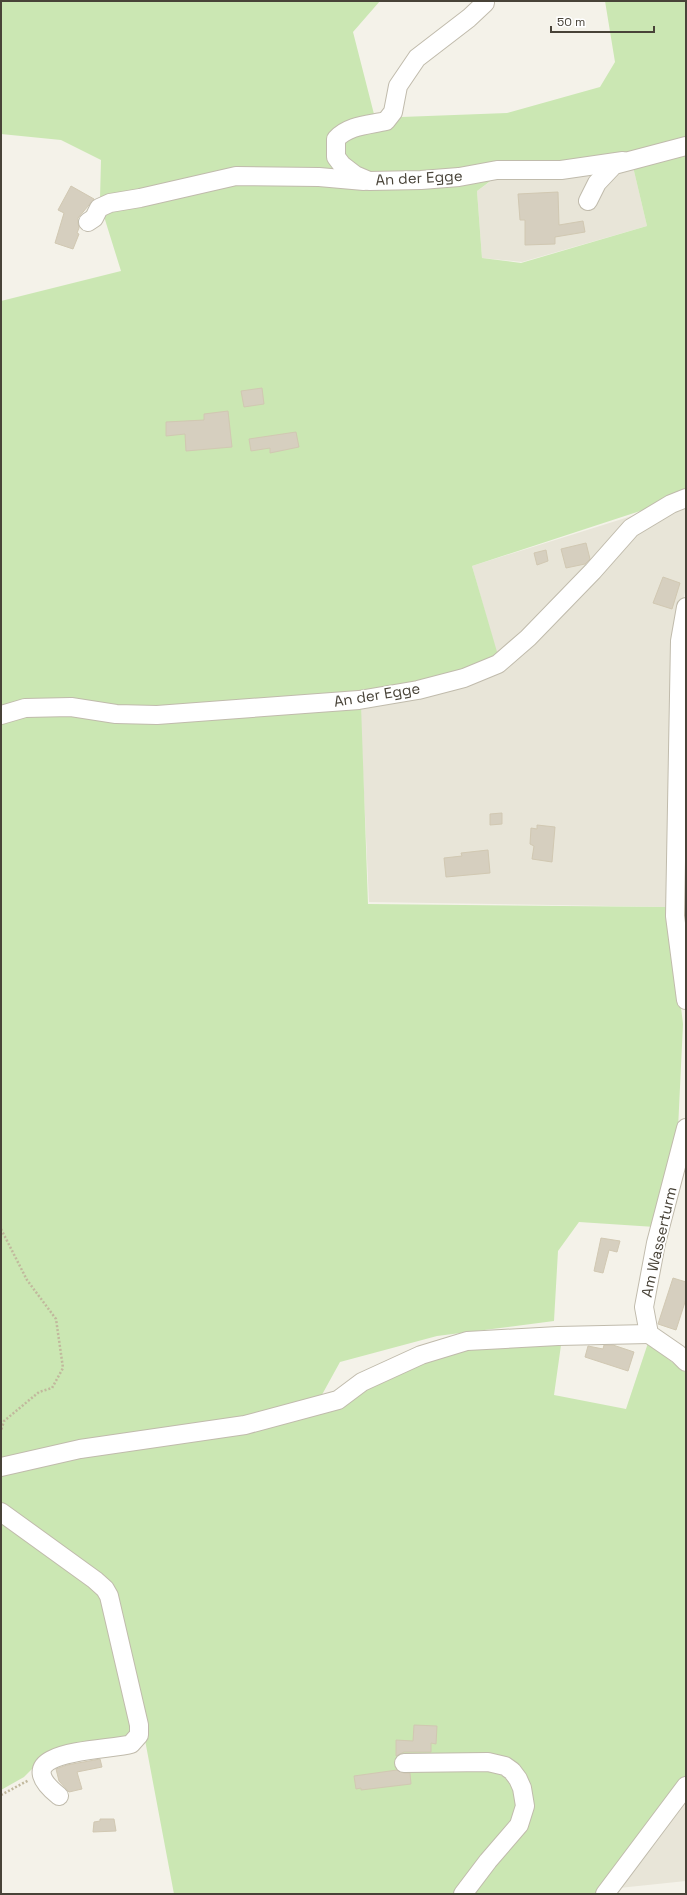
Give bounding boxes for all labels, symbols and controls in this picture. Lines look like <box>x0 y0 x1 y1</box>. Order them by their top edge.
scale bar <box>551 8 654 34</box>
text: 50 m <box>557 14 585 30</box>
street label: An der Egge <box>375 166 463 189</box>
street label: An der Egge <box>332 678 422 711</box>
street label: Am Wasserturm <box>637 1185 680 1299</box>

